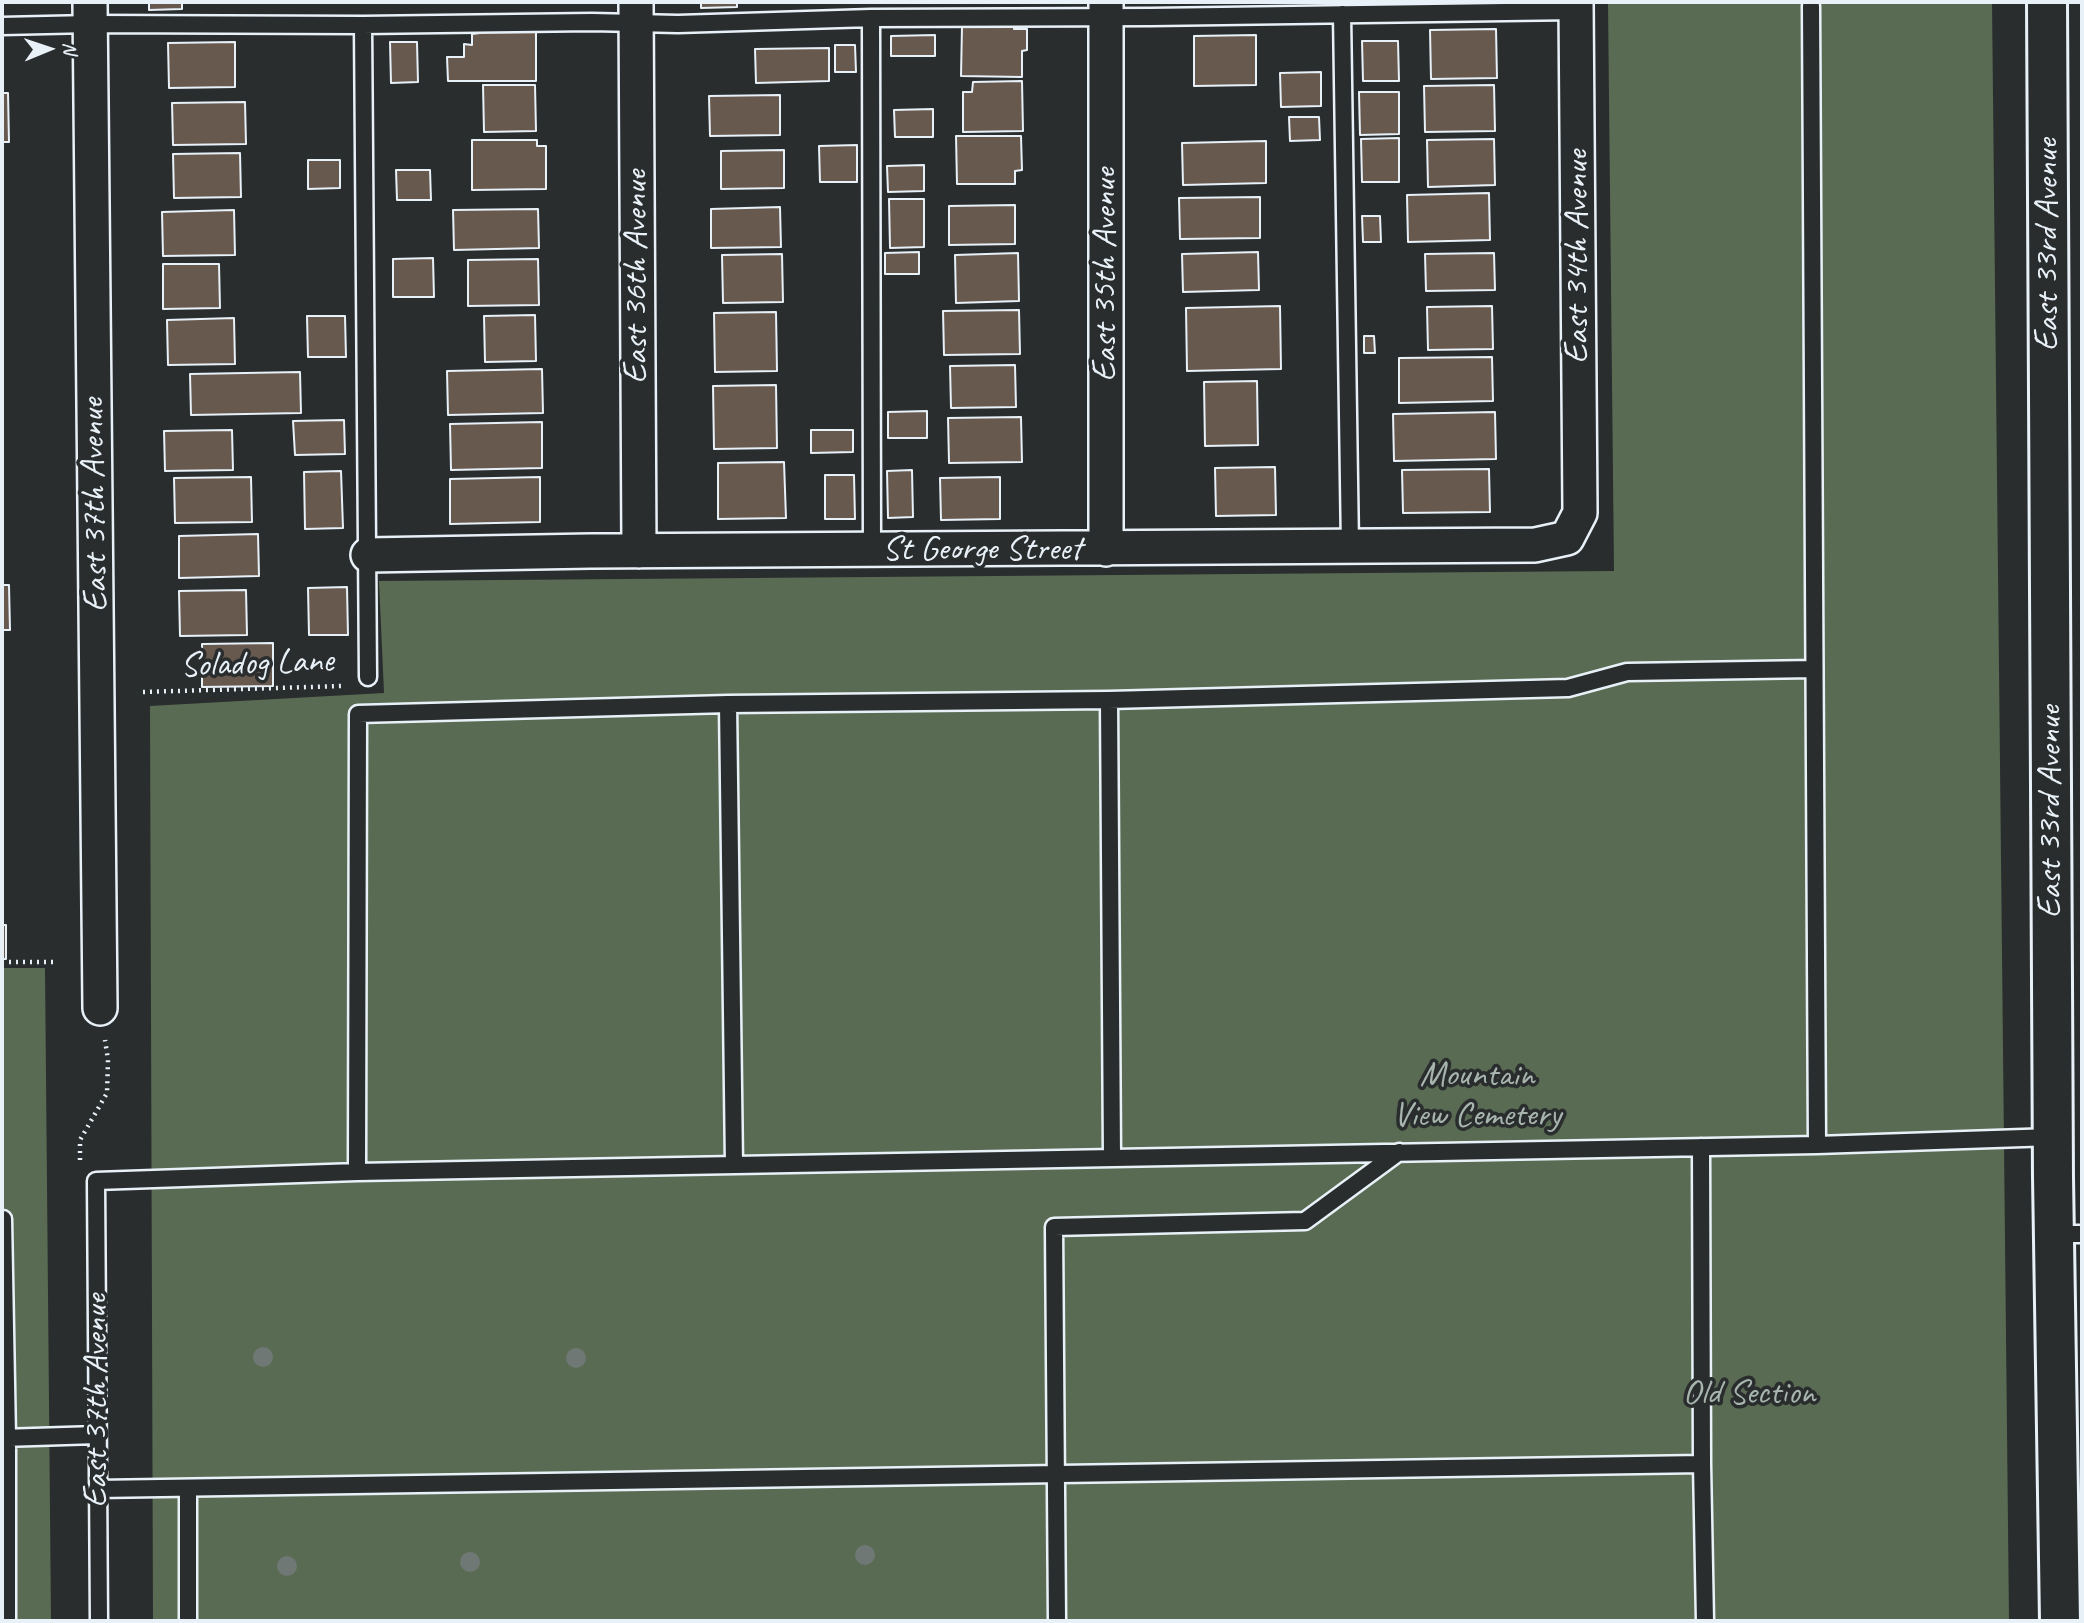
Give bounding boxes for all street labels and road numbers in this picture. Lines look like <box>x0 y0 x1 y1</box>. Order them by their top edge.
street label: East 33rd Avenue <box>2027 139 2069 351</box>
street label: East 34th Avenue <box>1557 150 1599 364</box>
street label: East 35th Avenue <box>1085 168 1127 382</box>
street label: East 36th Avenue <box>616 170 658 384</box>
street label: East 37th Avenue <box>72 398 118 612</box>
street label: St George Street <box>882 529 1082 571</box>
street label: Soladog Lane <box>180 640 334 688</box>
street label: East 33rd Avenue <box>2030 706 2072 918</box>
street label: East 37th Avenue <box>76 1294 118 1508</box>

